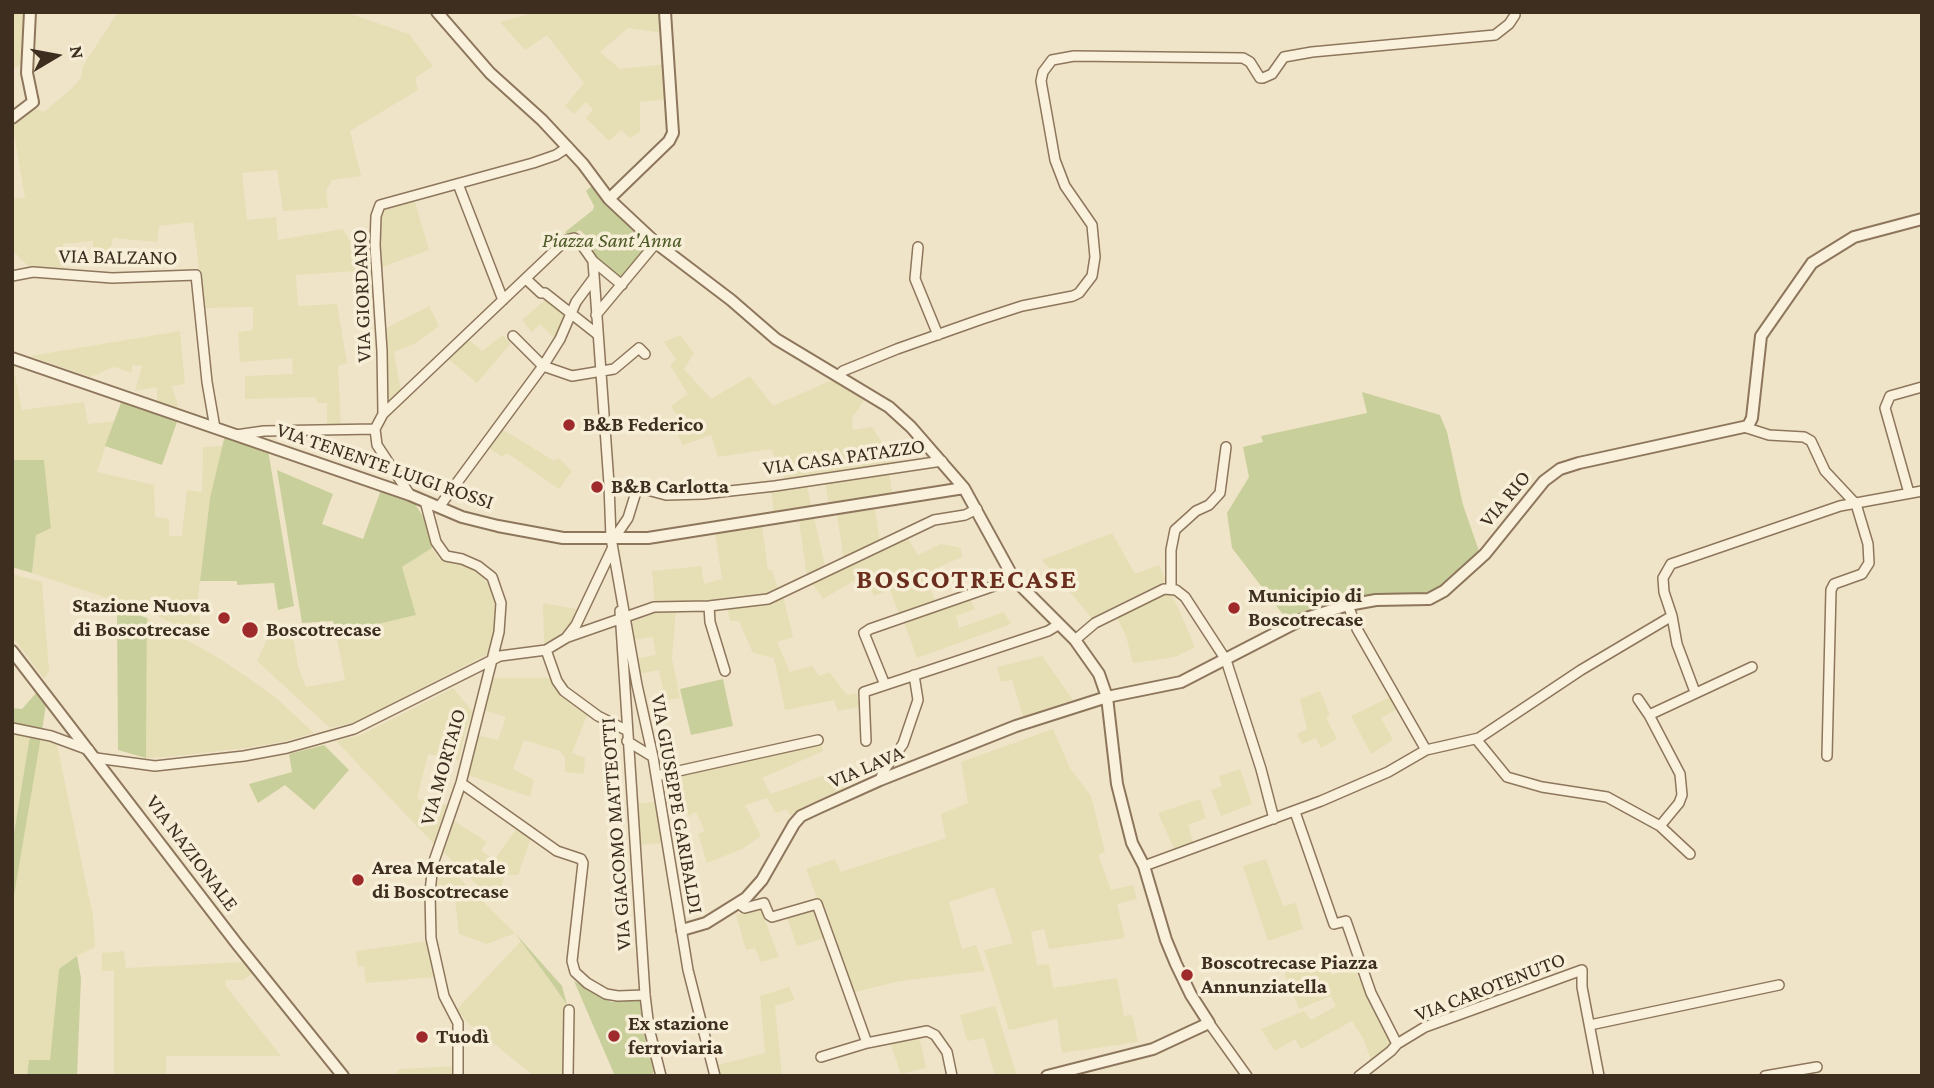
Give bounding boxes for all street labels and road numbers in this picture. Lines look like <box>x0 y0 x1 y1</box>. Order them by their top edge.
street label: VIA GIORDANO <box>347 229 377 363</box>
street label: VIA BALZANO <box>58 243 178 271</box>
street label: VIA TENENTE LUIGI ROSSI <box>273 417 497 515</box>
street label: VIA CASA PATAZZO <box>761 433 927 481</box>
street label: VIA RIO <box>1474 466 1536 532</box>
street label: VIA GIUSEPPE GARIBALDI <box>645 692 709 916</box>
street label: VIA MORTAIO <box>414 706 472 828</box>
street label: VIA GIACOMO MATTEOTTI <box>595 717 637 951</box>
street label: VIA LAVA <box>825 740 907 794</box>
street label: VIA NAZIONALE <box>140 790 244 916</box>
street label: VIA CAROTENUTO <box>1411 947 1569 1027</box>

